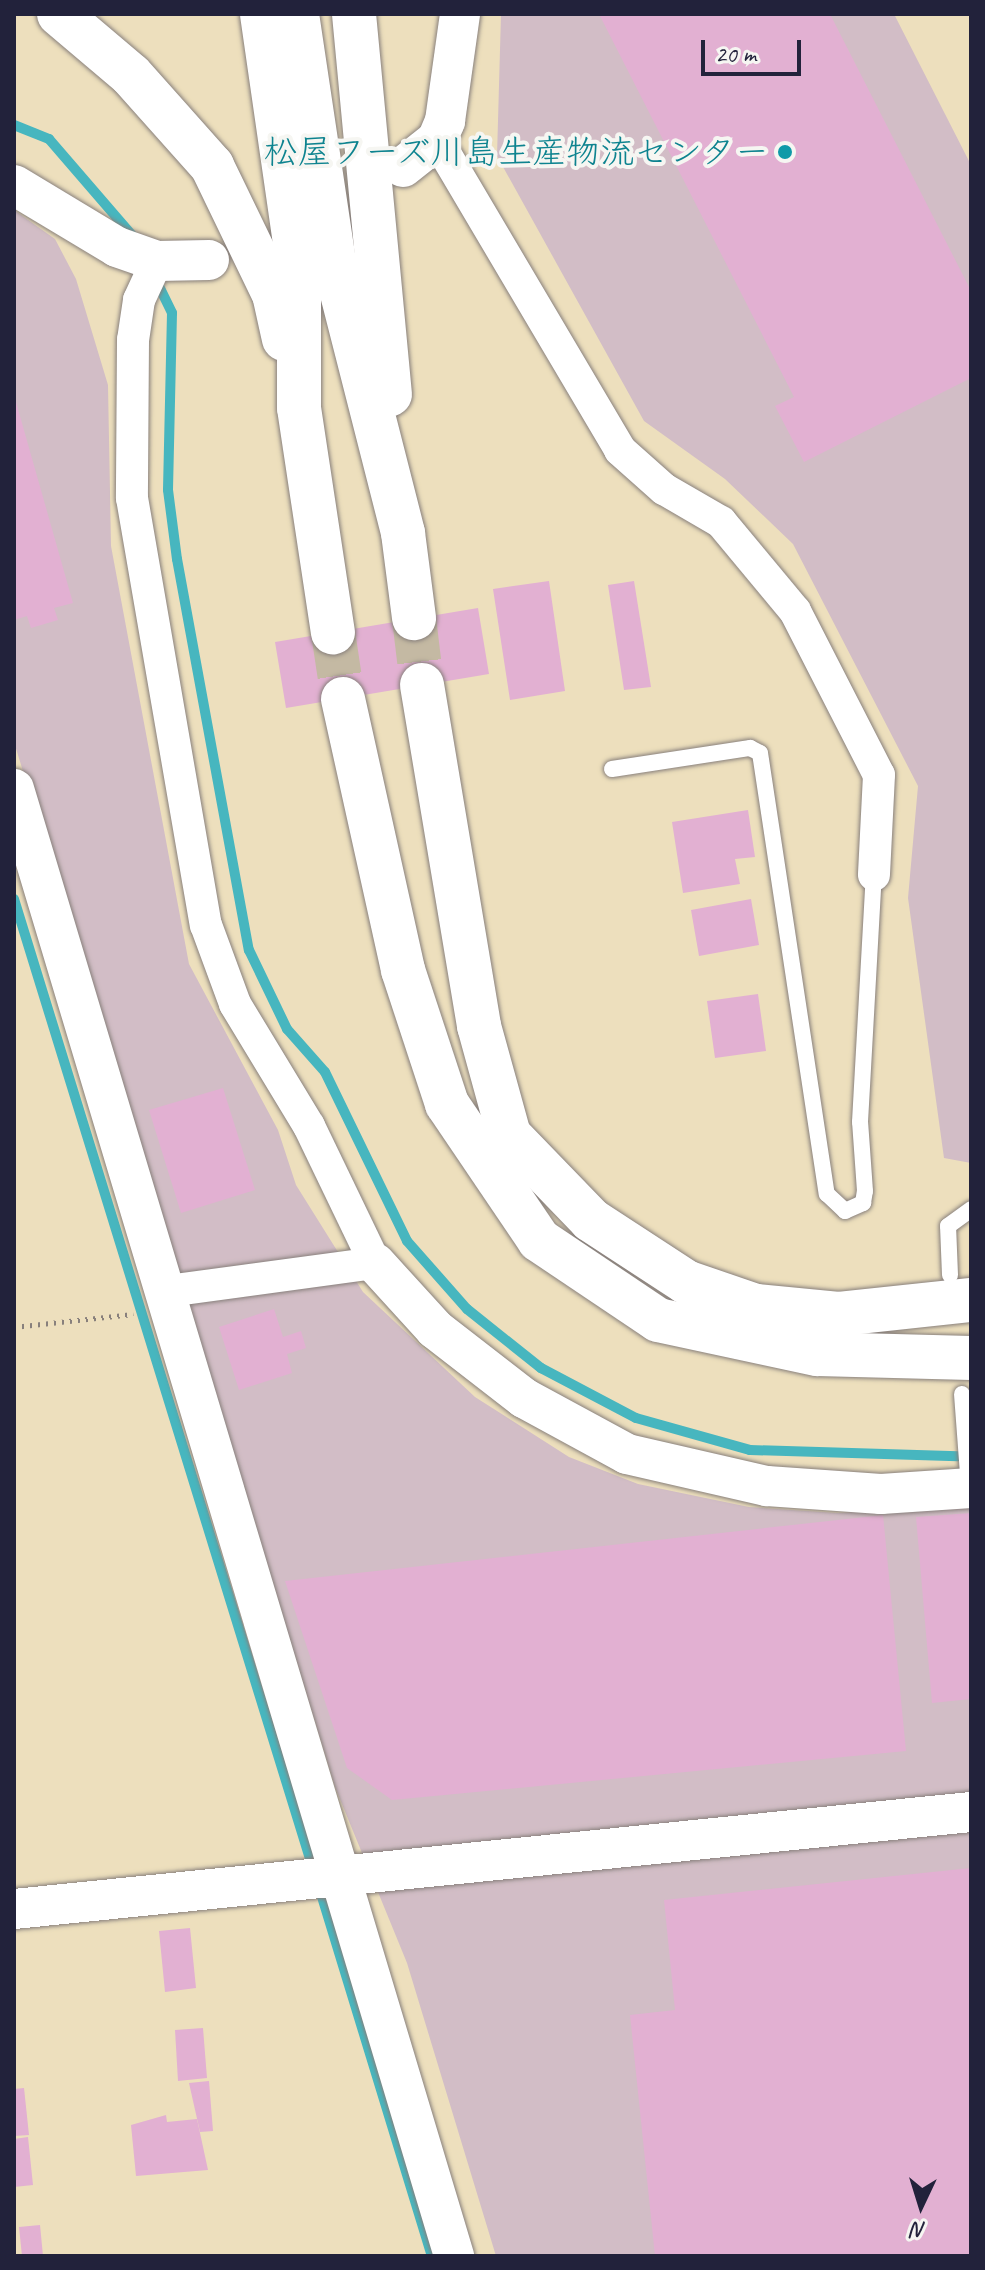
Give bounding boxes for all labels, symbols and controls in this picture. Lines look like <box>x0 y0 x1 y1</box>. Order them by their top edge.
scale bar <box>705 24 805 74</box>
text: 20 m <box>715 39 756 69</box>
place label: 松屋フーズ川島生産物流センター <box>260 132 769 172</box>
marker: 松屋フーズ川島生産物流センター <box>776 143 794 161</box>
north arrow <box>881 2166 961 2246</box>
text: N <box>912 2216 927 2244</box>

